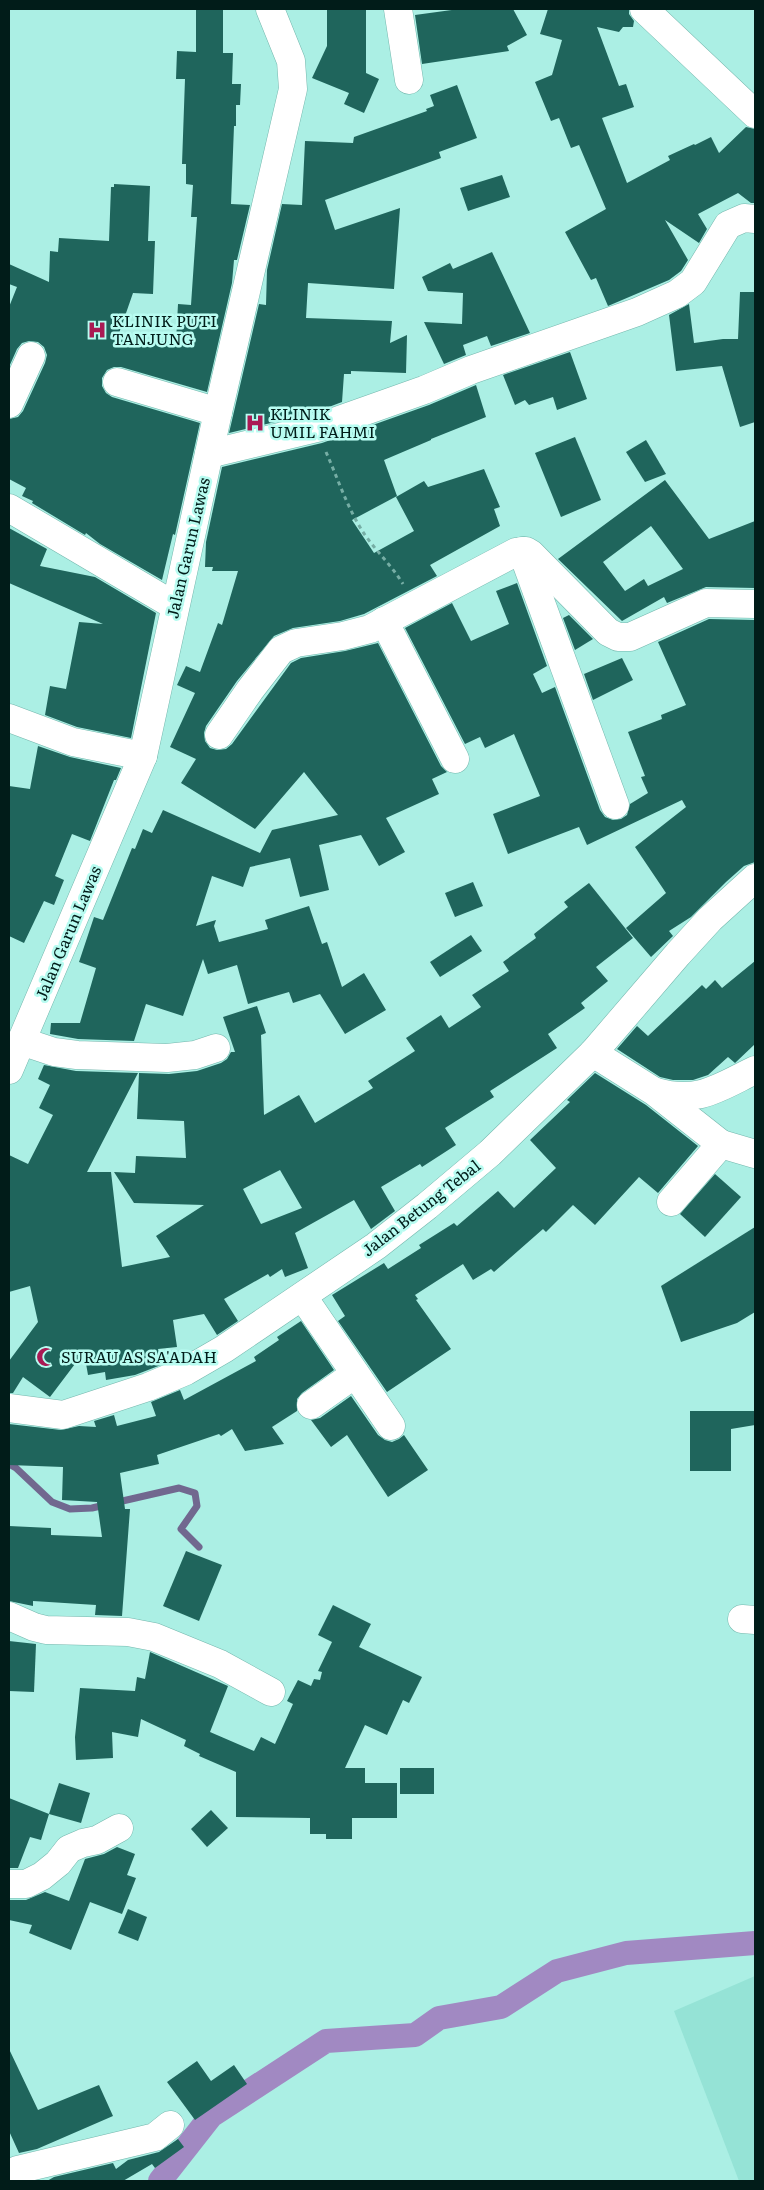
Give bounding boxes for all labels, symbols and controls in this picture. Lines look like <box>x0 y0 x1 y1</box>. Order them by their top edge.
place label: KLINIK PUTI TANJUNG <box>112 308 217 350</box>
hospital icon: KLINIK PUTI TANJUNG <box>86 319 108 341</box>
place label: KLINIK UMIL FAHMI <box>270 401 375 443</box>
hospital icon: KLINIK UMIL FAHMI <box>244 412 266 434</box>
street label: Jalan Garun Lawas <box>159 475 215 621</box>
street label: Jalan Garun Lawas <box>28 862 106 1004</box>
street label: Jalan Betung Tebal <box>356 1153 485 1261</box>
place label: SURAU AS SA'ADAH <box>61 1344 217 1368</box>
mosque icon: SURAU AS SA'ADAH <box>35 1346 57 1368</box>

